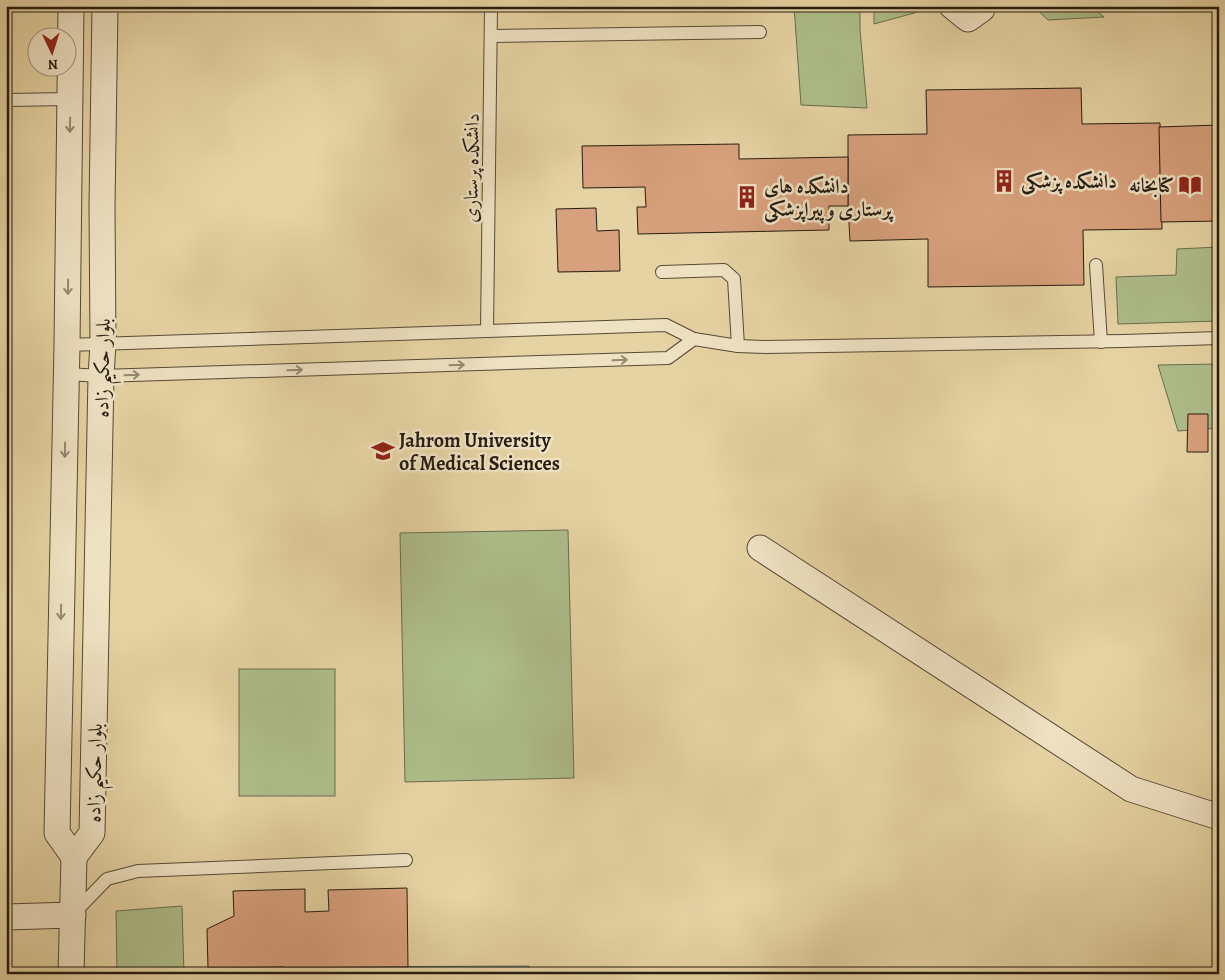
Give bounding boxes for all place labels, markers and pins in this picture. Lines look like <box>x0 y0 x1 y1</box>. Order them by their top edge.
building icon: دانشکده پزشکی <box>991 168 1017 194</box>
place label: دانشکده پزشکی <box>1021 168 1117 195</box>
place label: کتابخانه <box>1129 172 1174 199</box>
library icon: کتابخانه <box>1177 172 1203 198</box>
place label: دانشکده های پرستاری و پیراپزشکی <box>764 173 894 224</box>
building icon: دانشکده های پرستاری و پیراپزشکی <box>734 184 760 210</box>
place label: Jahrom University of Medical Sciences <box>399 427 560 477</box>
school or university icon: Jahrom University of Medical Sciences <box>370 438 396 464</box>

